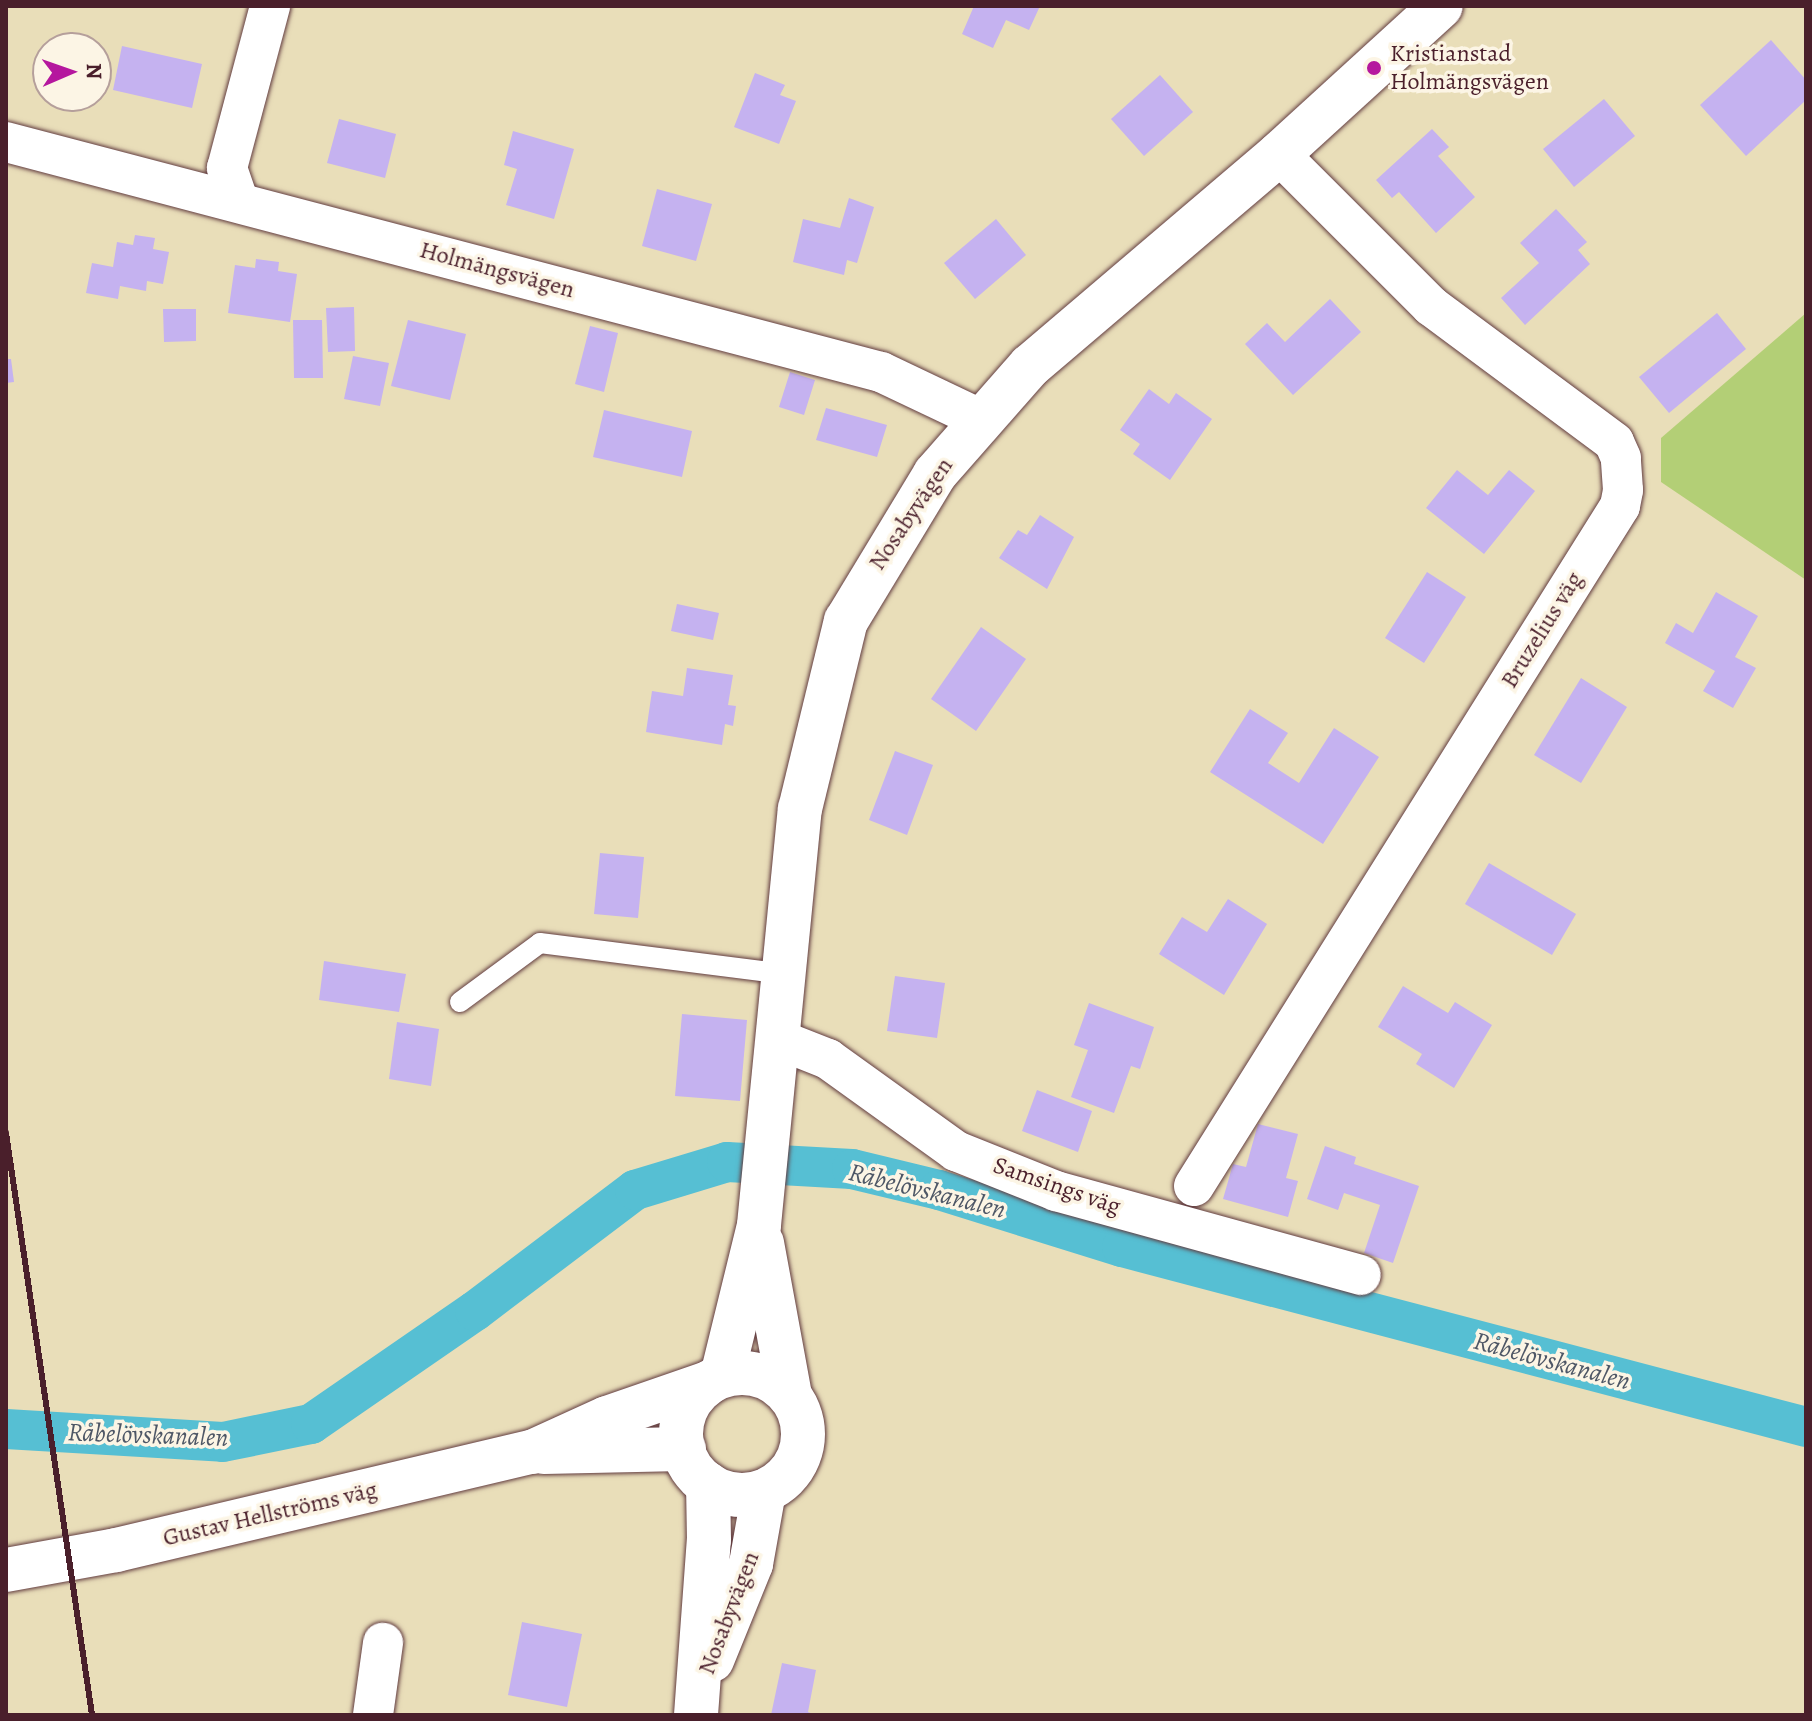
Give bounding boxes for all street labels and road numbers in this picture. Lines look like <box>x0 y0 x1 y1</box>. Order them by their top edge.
street label: Holmängsvägen <box>417 236 577 304</box>
street label: Nosabyvägen <box>863 452 959 576</box>
street label: Bruzelius väg <box>1495 567 1589 693</box>
street label: Samsings väg <box>989 1151 1125 1221</box>
street label: Gustav Hellströms väg <box>160 1475 380 1553</box>
street label: Nosabyvägen <box>692 1547 766 1679</box>

